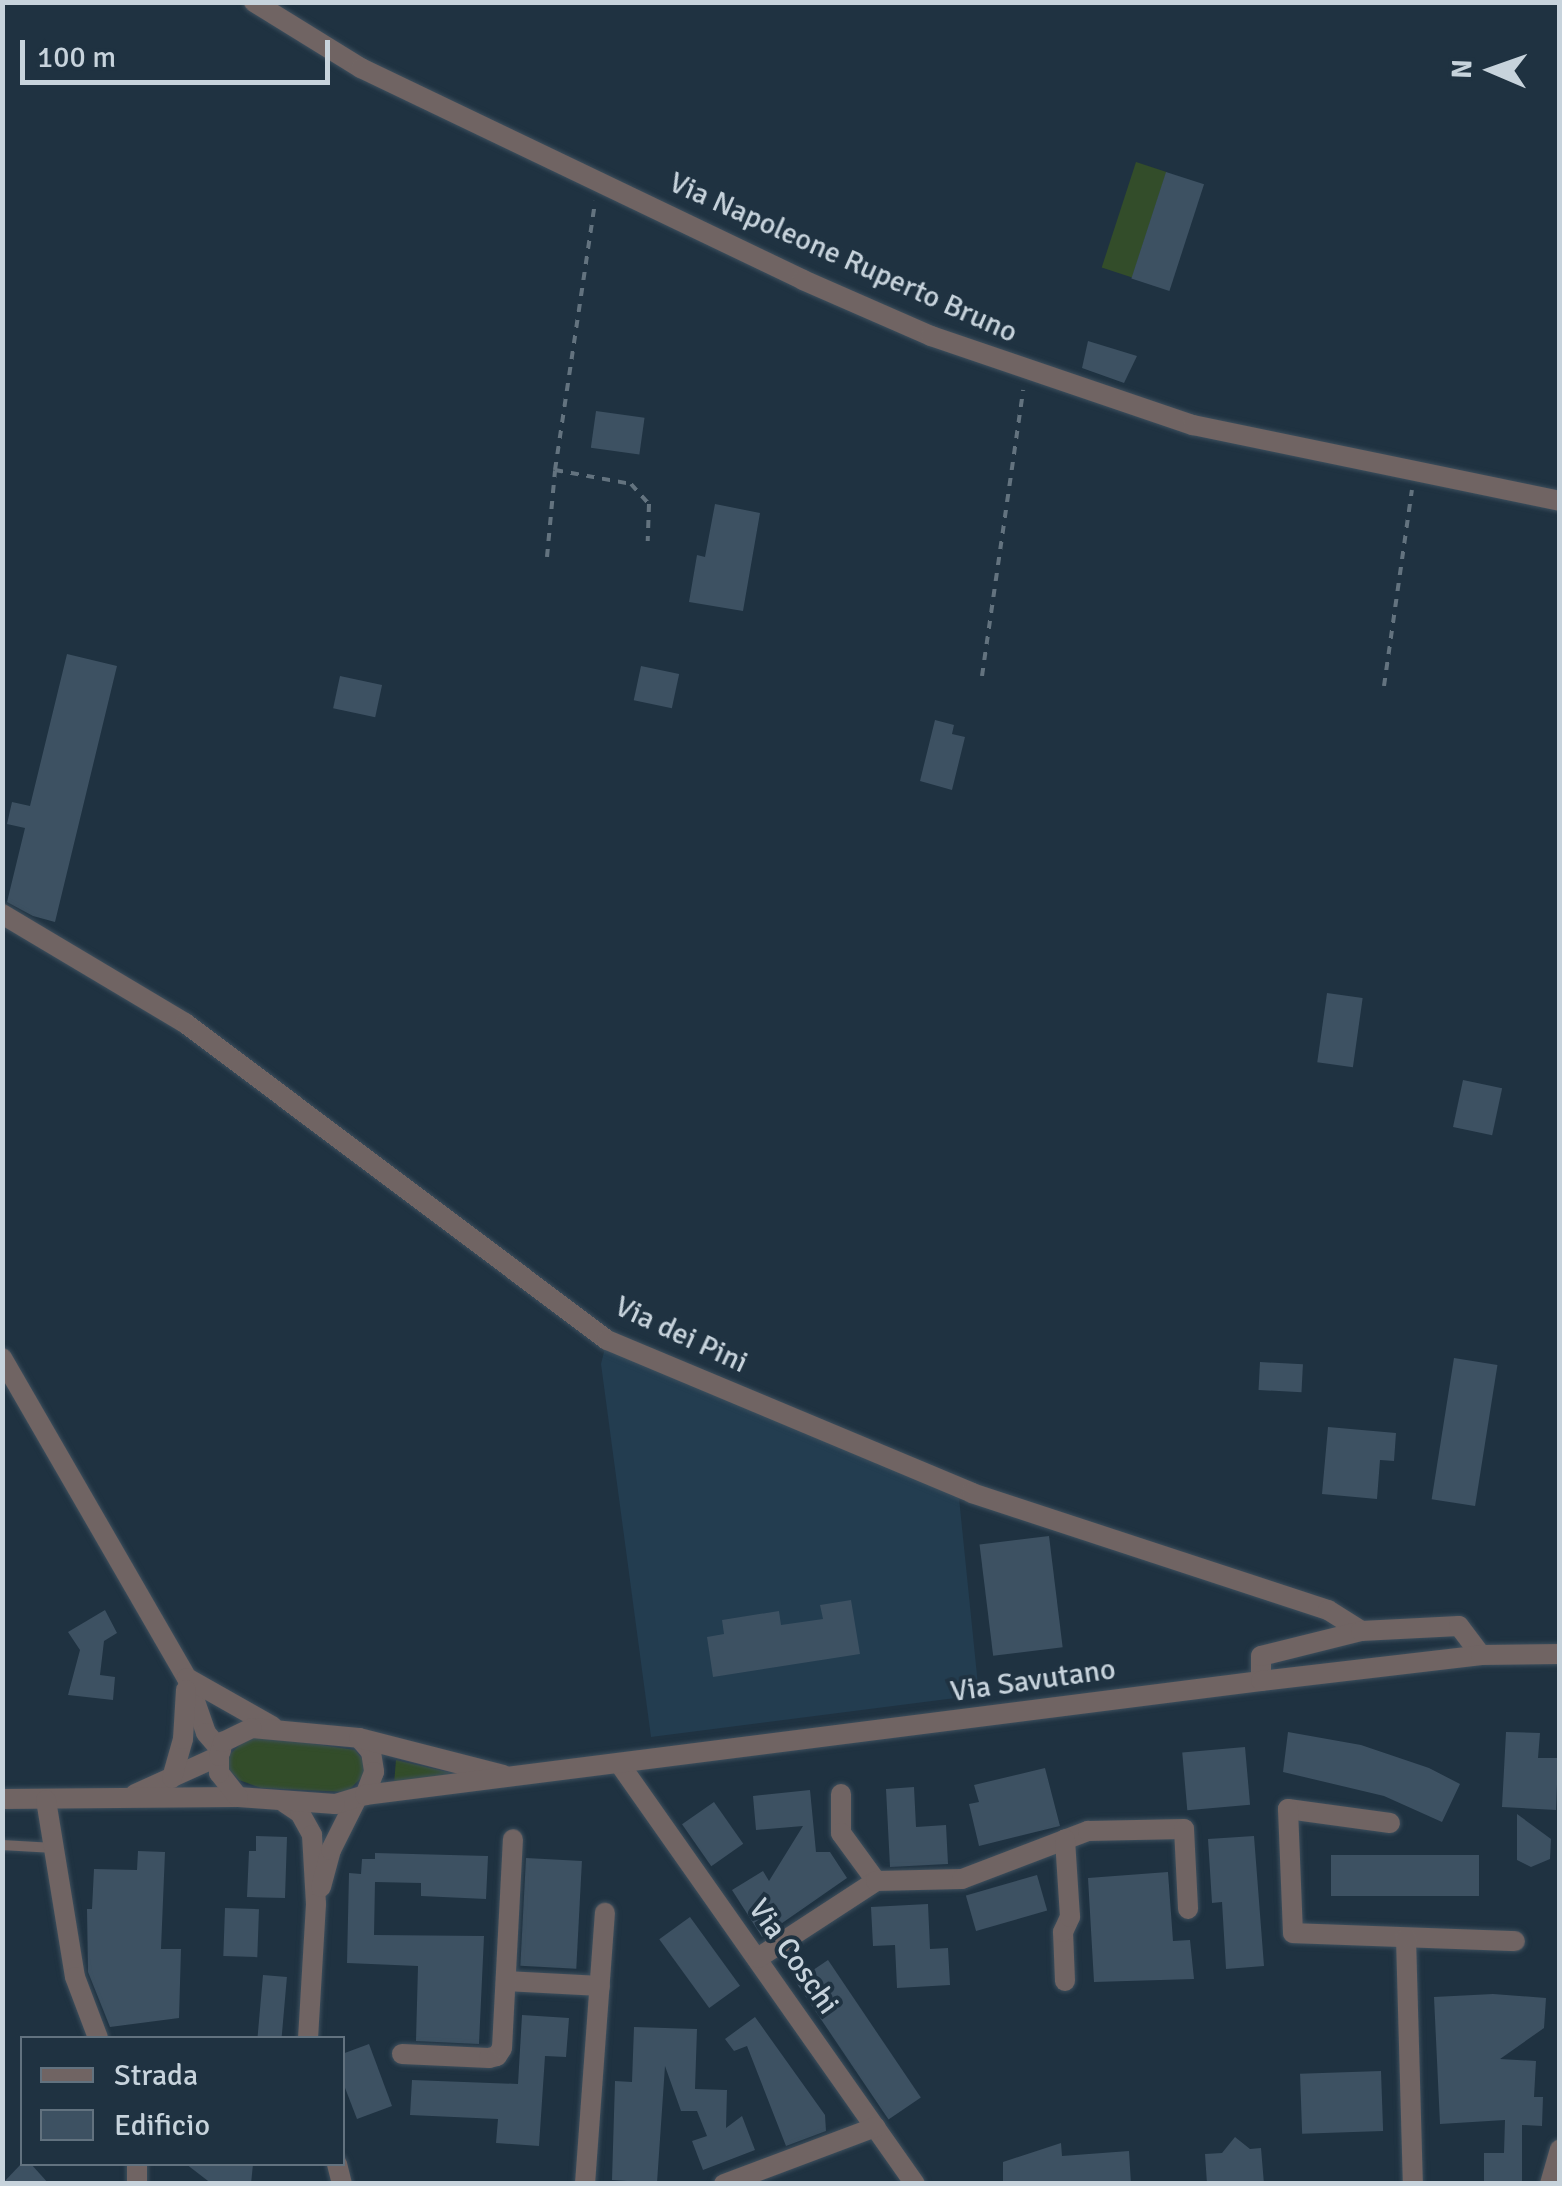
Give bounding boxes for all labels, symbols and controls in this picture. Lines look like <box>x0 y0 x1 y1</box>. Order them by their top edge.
scale bar <box>25 20 335 82</box>
north arrow <box>1442 20 1542 120</box>
text: 100 m <box>37 39 116 76</box>
text: N <box>1445 59 1479 79</box>
street label: Via Napoleone Ruperto Bruno <box>663 165 1023 351</box>
street label: Via dei Pini <box>609 1289 753 1381</box>
street label: Via Savutano <box>948 1652 1118 1710</box>
street label: Via Coschi <box>740 1892 846 2022</box>
legend <box>20 2036 345 2166</box>
text: Strada <box>114 2057 198 2094</box>
text: Edificio <box>114 2107 210 2144</box>

